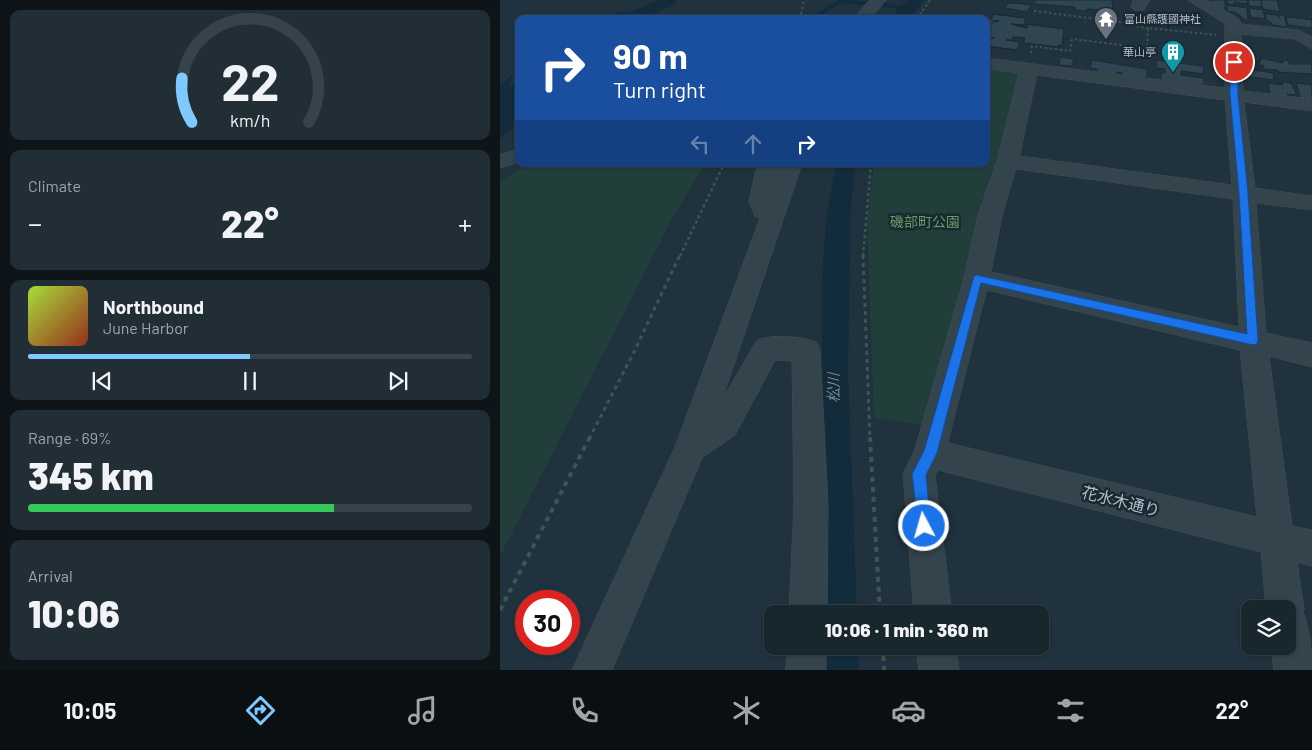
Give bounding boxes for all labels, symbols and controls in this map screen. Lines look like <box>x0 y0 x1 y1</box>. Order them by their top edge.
temple icon: 富山縣護國神社 <box>1093 6 1119 40</box>
place label: 富山縣護國神社 <box>1124 12 1201 25</box>
text: 90 m <box>613 34 688 76</box>
icon: right <box>530 35 595 100</box>
building icon: 華山亭 <box>1160 39 1186 73</box>
pin <box>1213 41 1255 83</box>
place label: 華山亭 <box>1123 45 1156 58</box>
icon: arrive <box>1220 48 1248 76</box>
text: 22 <box>221 49 279 111</box>
text: Turn right <box>613 76 706 102</box>
text: km/h <box>230 109 270 131</box>
icon: left <box>686 130 714 158</box>
icon: ahead <box>739 130 767 158</box>
icon: right <box>792 130 820 158</box>
text: Climate <box>28 176 81 195</box>
text: 22° <box>221 200 279 246</box>
text: − <box>28 206 42 240</box>
text: + <box>458 206 472 240</box>
park label: 磯部町公園 <box>890 213 960 230</box>
text: Northbound <box>103 295 204 318</box>
text: June Harbor <box>103 318 189 337</box>
icon: previous <box>88 367 116 395</box>
icon: pause <box>236 367 264 395</box>
icon: next <box>384 367 412 395</box>
water label: 松川 <box>824 371 842 403</box>
text: Range · 69% <box>28 428 112 447</box>
text: 345 km <box>28 452 154 498</box>
street label: 花水木通り <box>1080 482 1162 519</box>
position arrow <box>897 499 949 551</box>
text: Arrival <box>28 566 73 585</box>
text: 10:06 <box>28 590 120 636</box>
speed limit sign: 30 <box>515 590 580 655</box>
map controls <box>1241 600 1296 655</box>
button: layers <box>1241 600 1296 655</box>
text: 10:06 · 1 min · 360 m <box>825 618 988 641</box>
icon: directions <box>243 693 278 728</box>
icon: music <box>405 693 440 728</box>
icon: phone <box>567 693 602 728</box>
icon: climate <box>729 693 764 728</box>
icon: car <box>891 693 926 728</box>
icon: filters <box>1053 693 1088 728</box>
text: 10:05 <box>64 697 116 723</box>
text: 22° <box>1215 697 1248 723</box>

